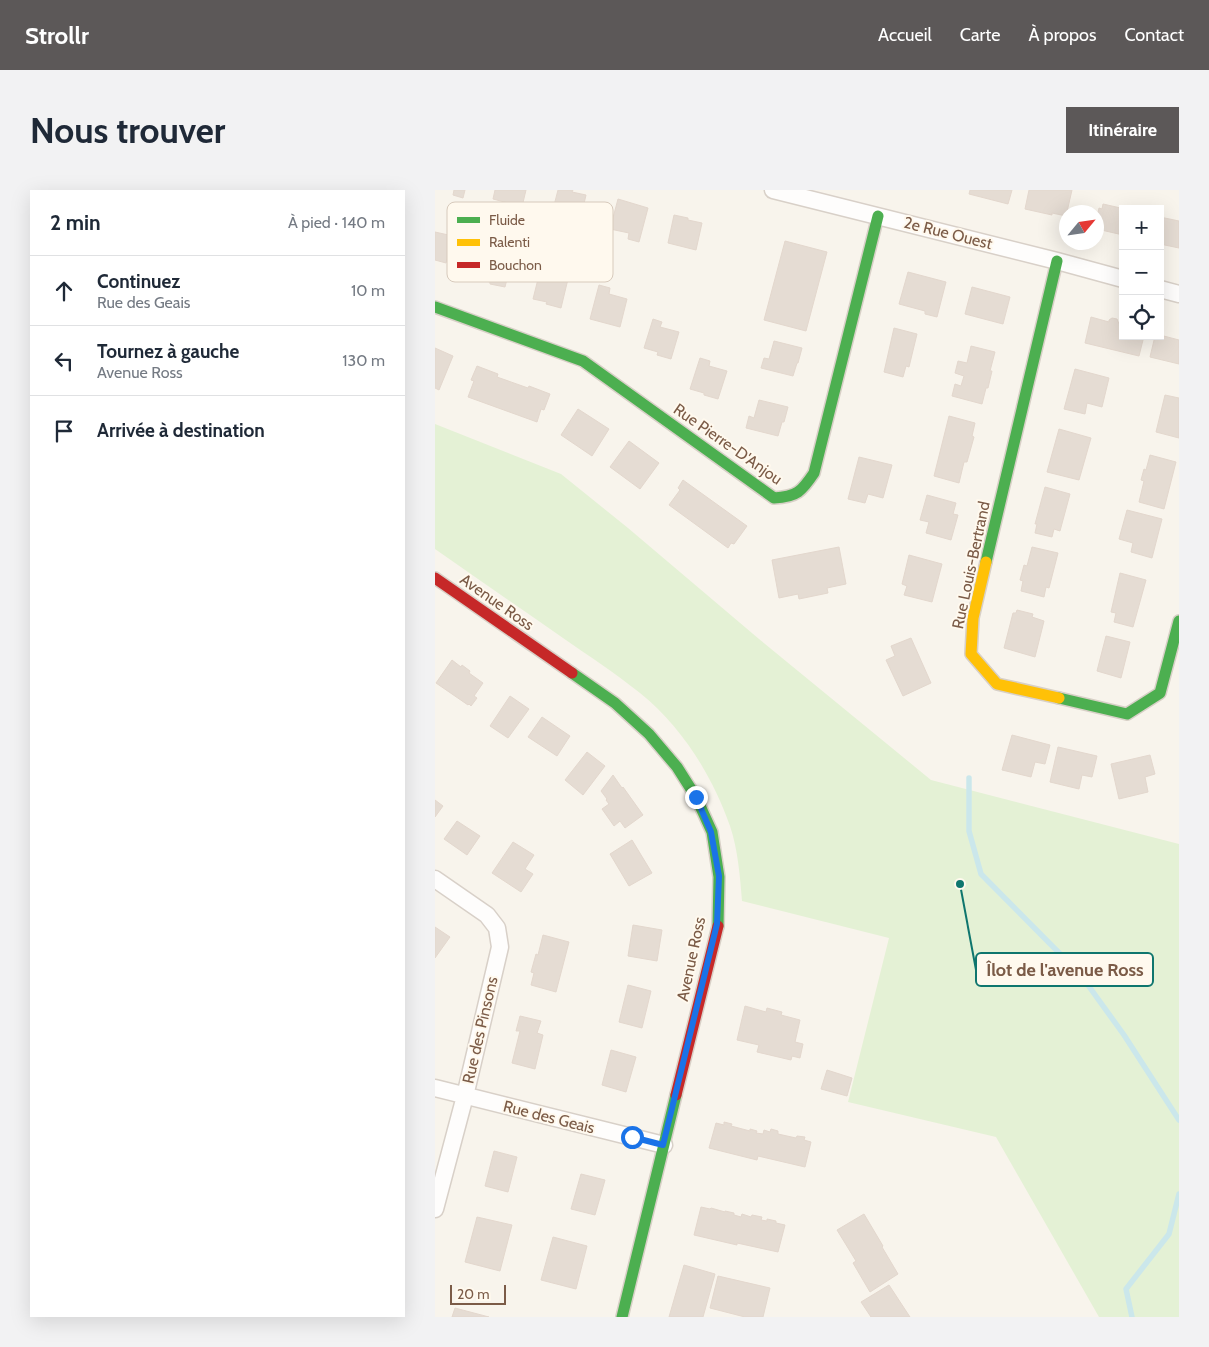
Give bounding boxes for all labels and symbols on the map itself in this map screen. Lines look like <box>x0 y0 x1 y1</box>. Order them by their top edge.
legend <box>447 202 613 282</box>
north arrow <box>1059 205 1104 250</box>
text: Fluide <box>489 211 525 229</box>
street label: 2e Rue Ouest <box>902 213 995 253</box>
text: Ralenti <box>489 233 530 251</box>
text: Bouchon <box>489 256 542 274</box>
street label: Rue Pierre-D'Anjou <box>670 399 786 489</box>
street label: Rue Louis-Bertrand <box>948 499 994 631</box>
street label: Avenue Ross <box>456 570 538 635</box>
route end <box>685 786 708 809</box>
street label: Avenue Ross <box>673 915 709 1003</box>
callout: Îlot de l'avenue Ross <box>976 953 1153 986</box>
text: Îlot de l'avenue Ross <box>986 959 1144 981</box>
street label: Rue des Pinsons <box>458 974 502 1085</box>
street label: Rue des Geais <box>501 1096 597 1138</box>
route start <box>621 1126 644 1149</box>
scale bar <box>450 1282 506 1305</box>

